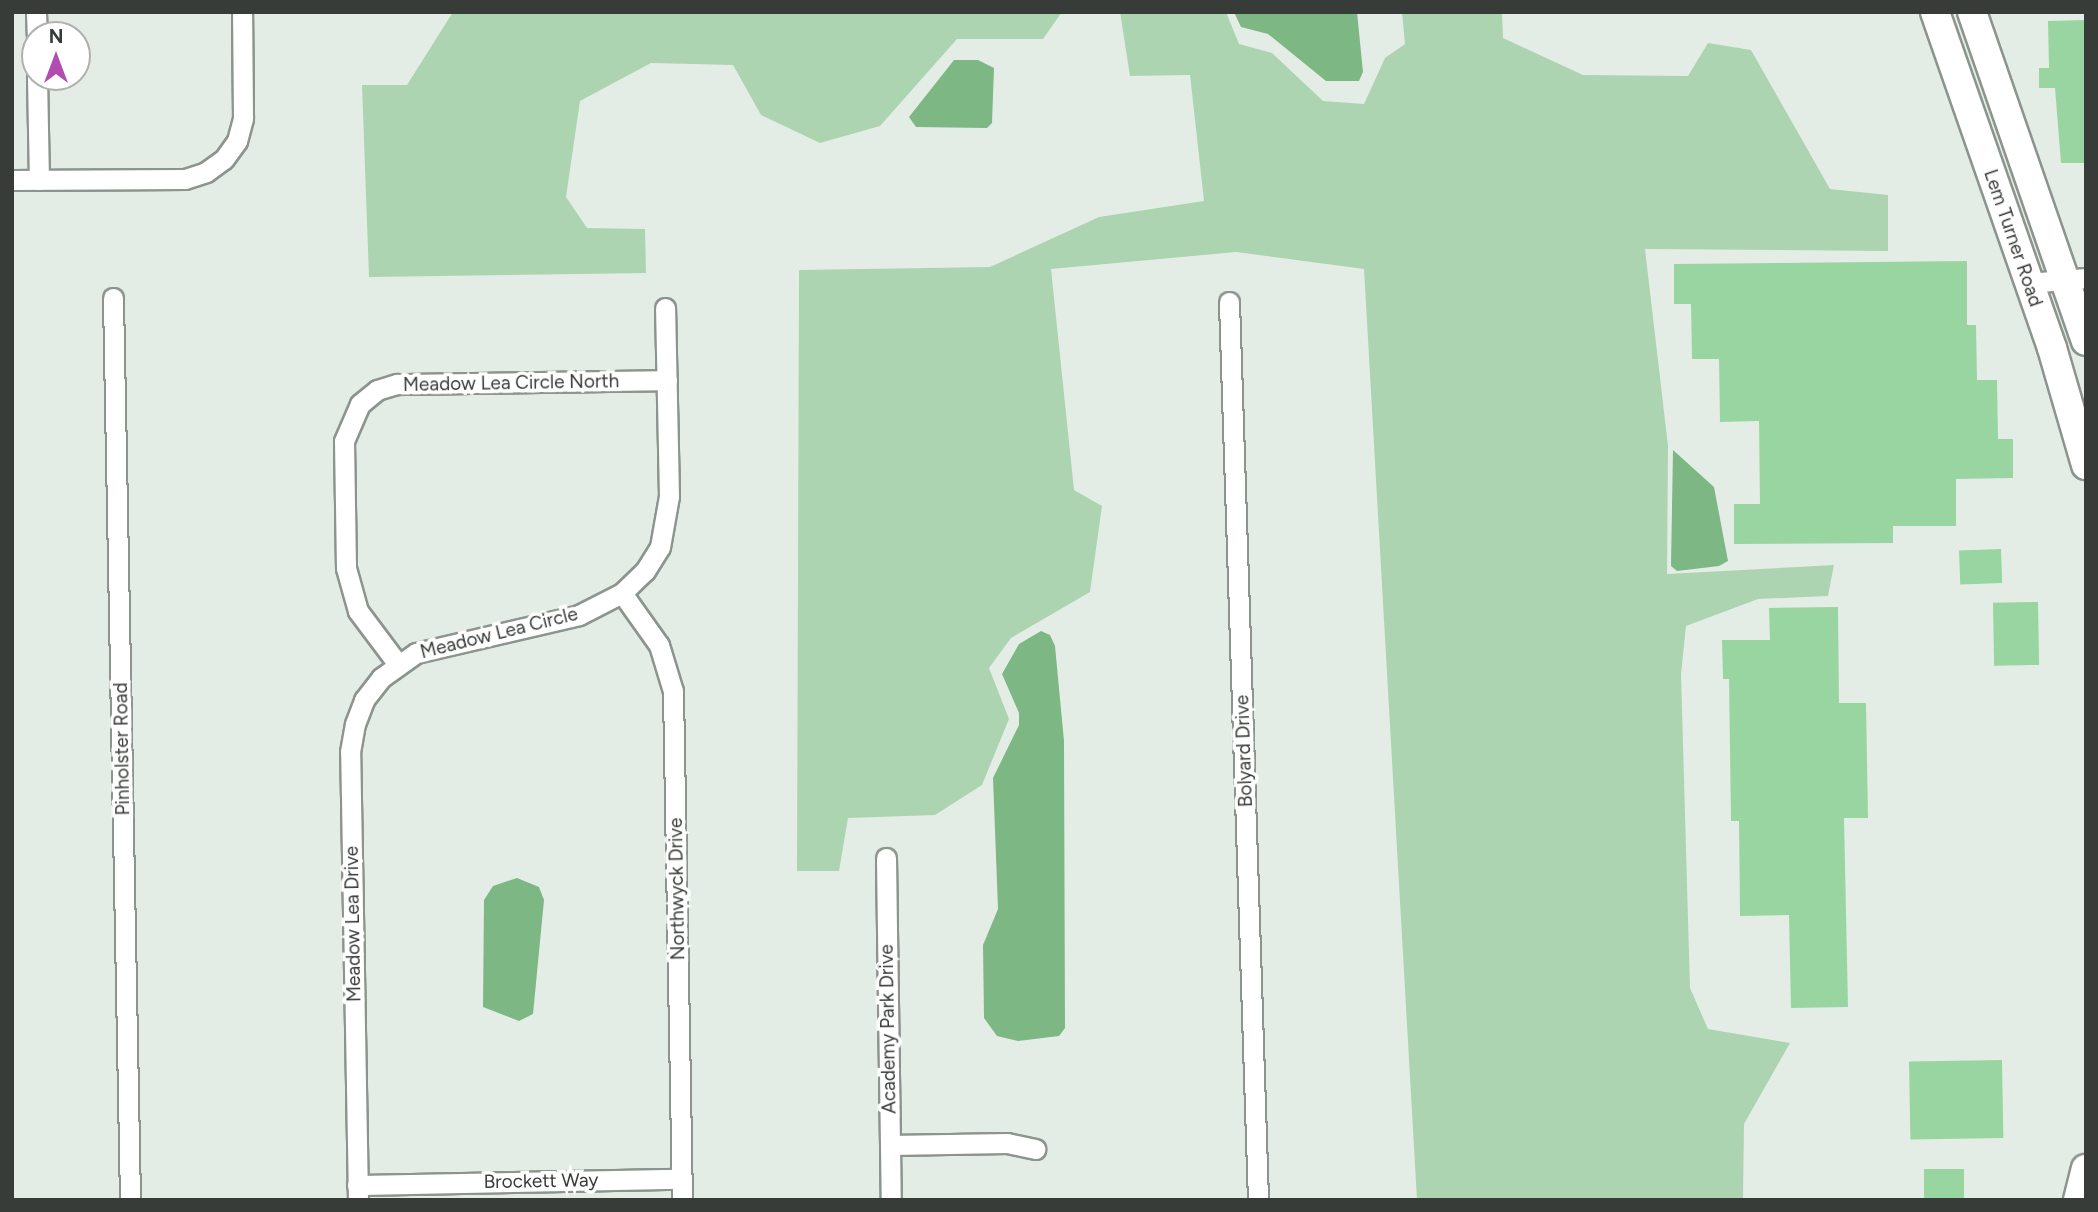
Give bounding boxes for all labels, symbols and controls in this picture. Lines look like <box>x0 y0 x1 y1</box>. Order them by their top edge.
north arrow <box>21 21 91 91</box>
text: N <box>49 25 63 48</box>
street label: Lem Turner Road <box>1979 166 2047 310</box>
street label: Meadow Lea Circle North <box>403 370 619 396</box>
street label: Meadow Lea Circle <box>418 602 580 664</box>
street label: Pinholster Road <box>109 682 135 816</box>
street label: Bolyard Drive <box>1231 694 1257 808</box>
street label: Northwyck Drive <box>664 818 690 960</box>
street label: Meadow Lea Drive <box>340 846 366 1002</box>
street label: Academy Park Drive <box>875 944 901 1114</box>
street label: Brockett Way <box>483 1169 599 1193</box>

